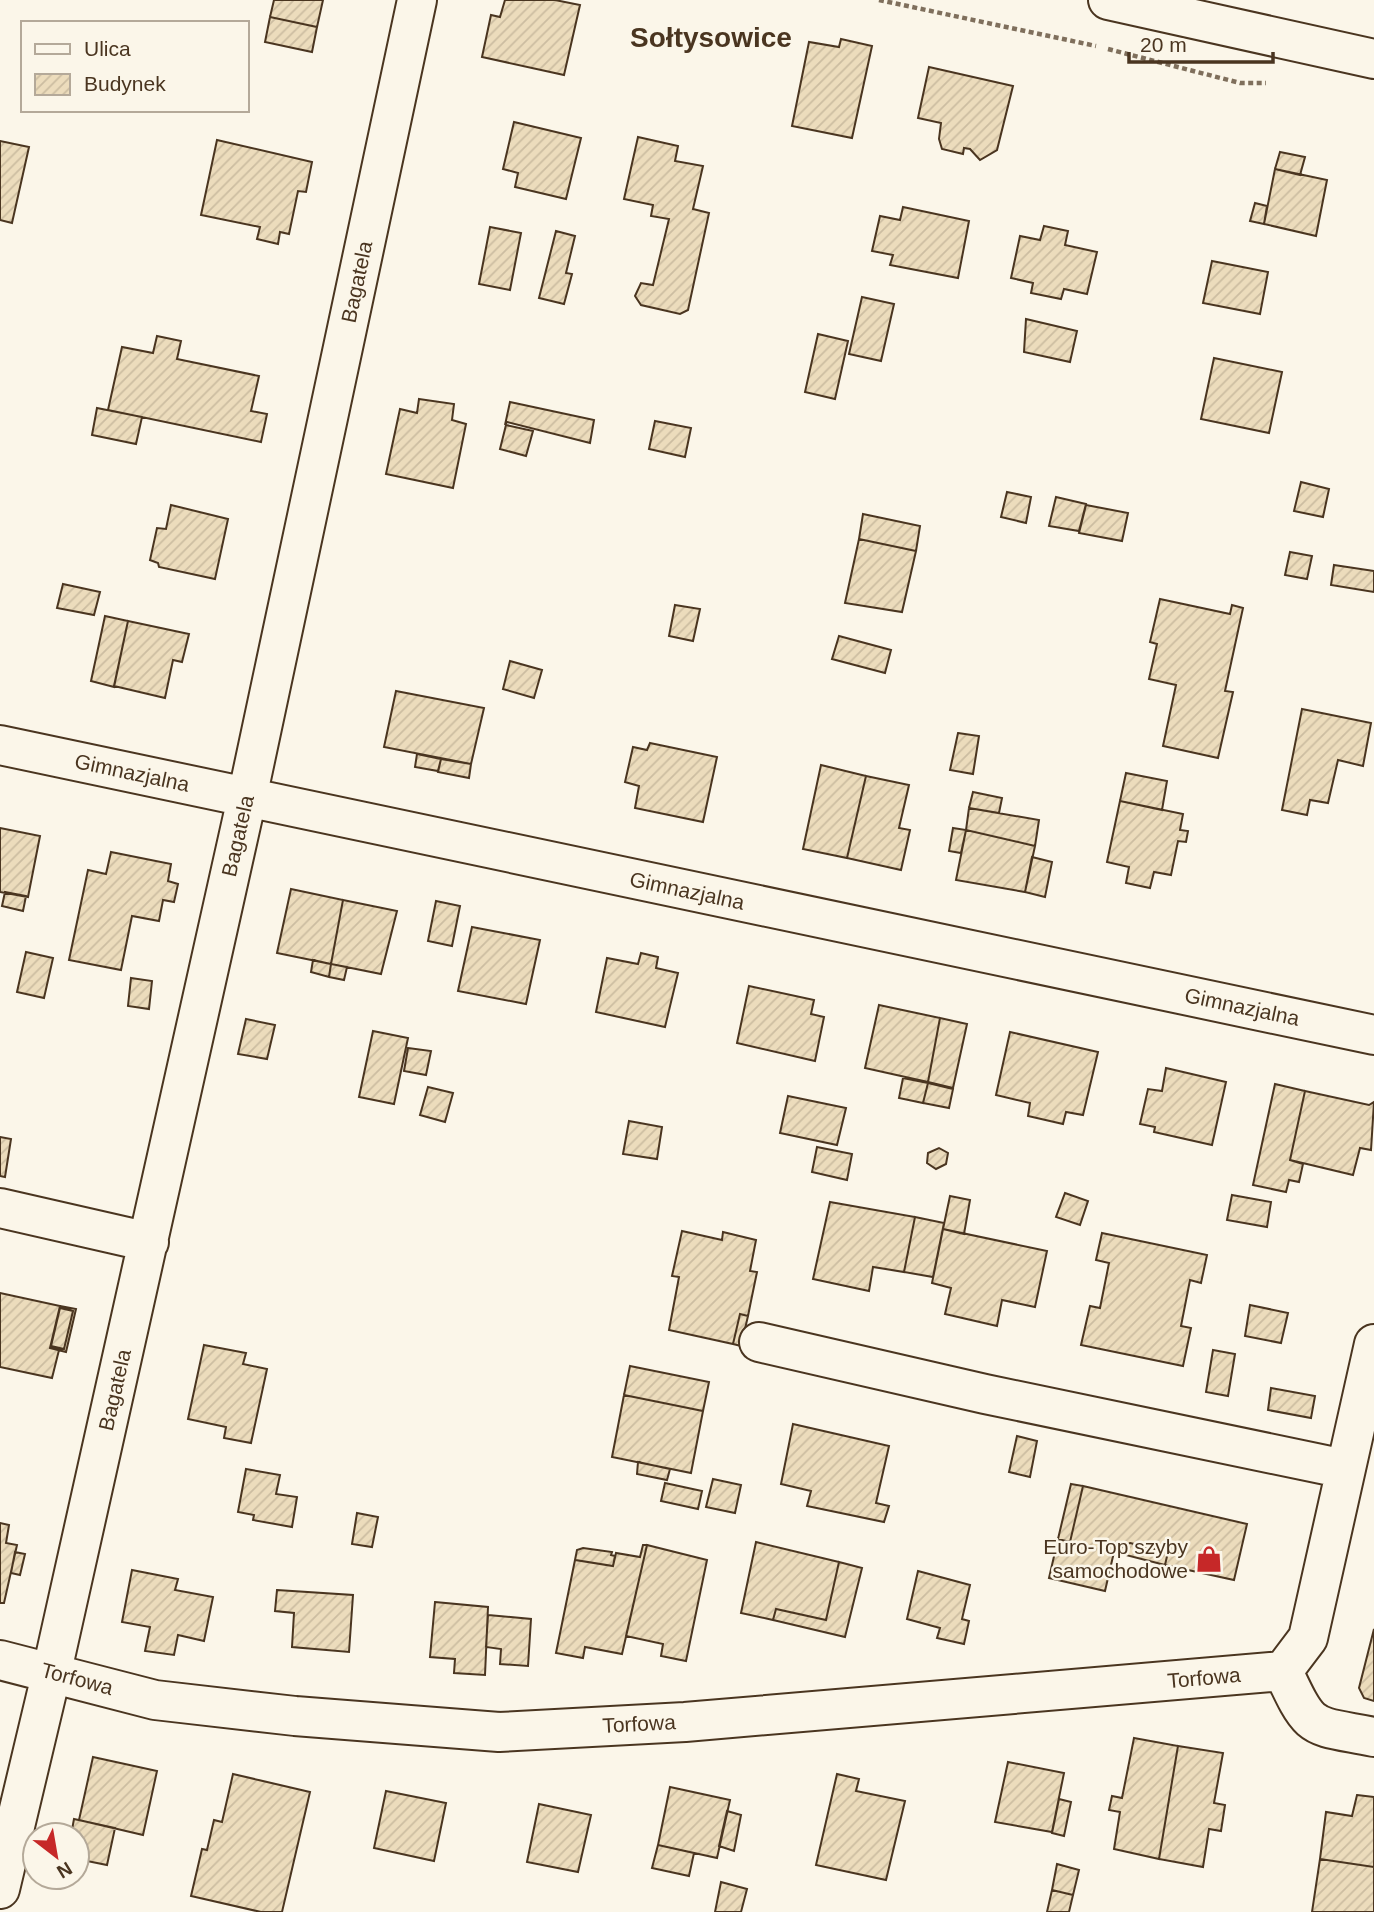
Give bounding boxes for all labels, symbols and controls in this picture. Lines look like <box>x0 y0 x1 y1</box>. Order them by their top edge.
legend <box>21 21 248 112</box>
scale bar <box>1129 21 1272 65</box>
district label: Sołtysowice <box>630 22 792 53</box>
text: 20 m <box>1140 33 1187 56</box>
text: Ulica <box>84 37 131 60</box>
text: Budynek <box>84 72 166 95</box>
street label: Bagatela <box>337 239 376 325</box>
street label: Gimnazjalna <box>73 749 192 796</box>
street label: Bagatela <box>217 793 258 879</box>
street label: Gimnazjalna <box>628 867 747 914</box>
street label: Gimnazjalna <box>1183 983 1302 1030</box>
street label: Bagatela <box>94 1347 135 1433</box>
place label: Euro-Top szyby samochodowe <box>1043 1535 1188 1582</box>
shop icon: Euro-Top szyby samochodowe <box>1194 1544 1224 1574</box>
street label: Torfowa <box>39 1658 116 1699</box>
street label: Torfowa <box>1166 1663 1242 1692</box>
street label: Torfowa <box>602 1710 677 1737</box>
north arrow <box>21 1821 91 1891</box>
text: N <box>53 1858 76 1883</box>

